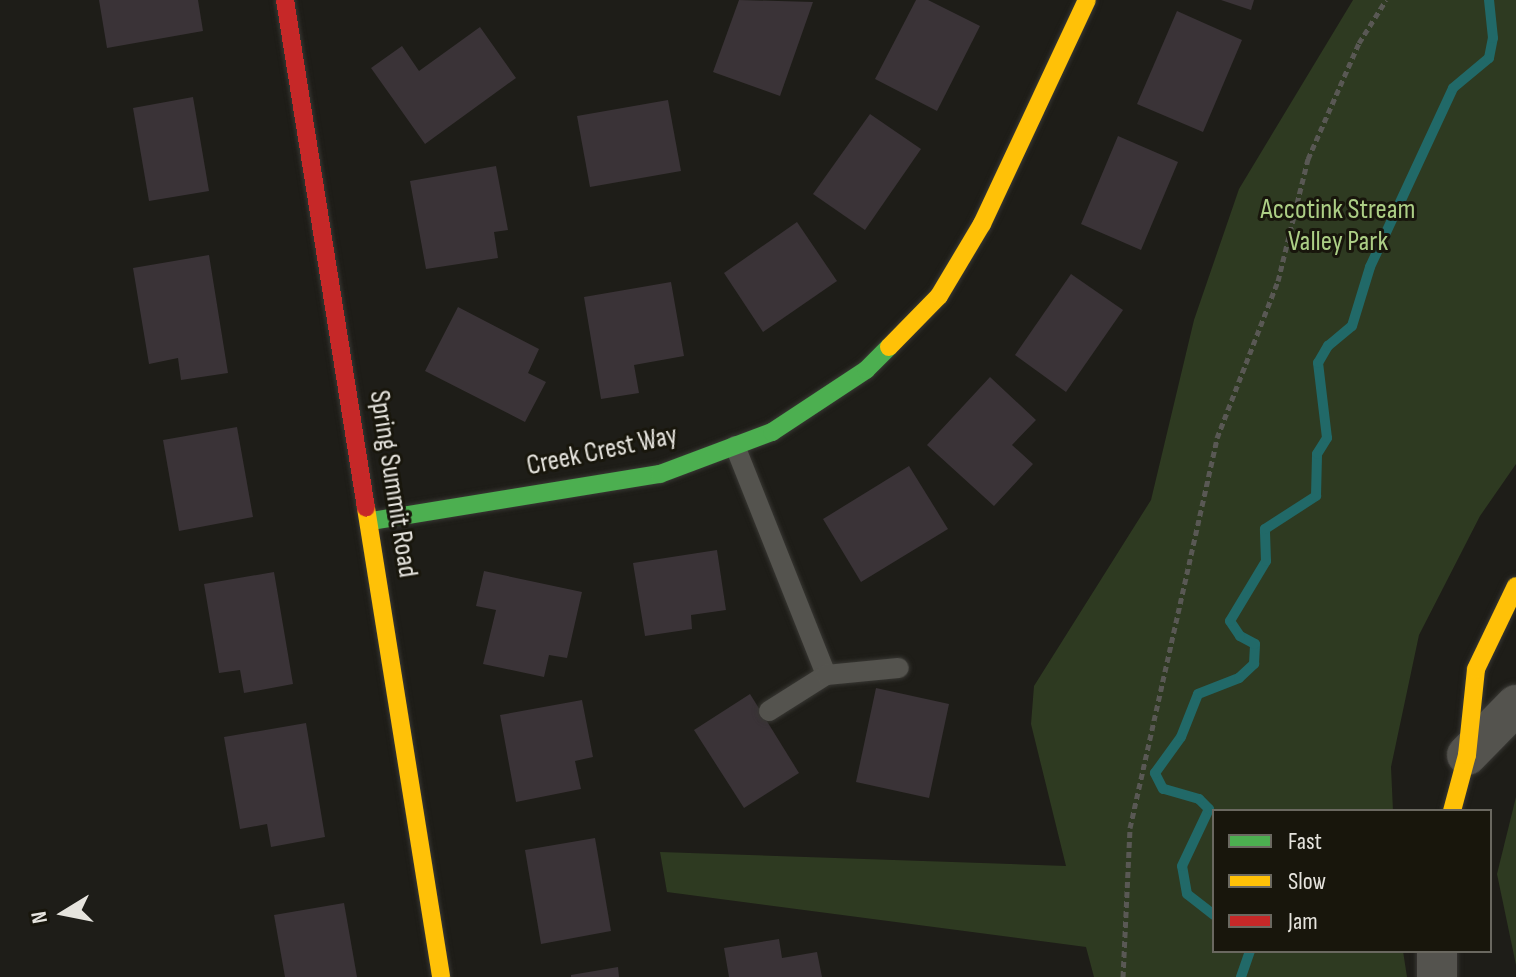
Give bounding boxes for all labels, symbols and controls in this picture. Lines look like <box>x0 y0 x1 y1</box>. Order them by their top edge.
park label: Accotink Stream Valley Park <box>1260 193 1416 259</box>
street label: Spring Summit Road <box>362 388 424 580</box>
street label: Creek Crest Way <box>524 419 680 483</box>
legend <box>1212 809 1492 953</box>
text: Fast <box>1288 827 1322 856</box>
text: Slow <box>1288 867 1326 896</box>
north arrow <box>24 873 104 953</box>
text: Jam <box>1288 907 1318 936</box>
text: N <box>26 909 54 925</box>

